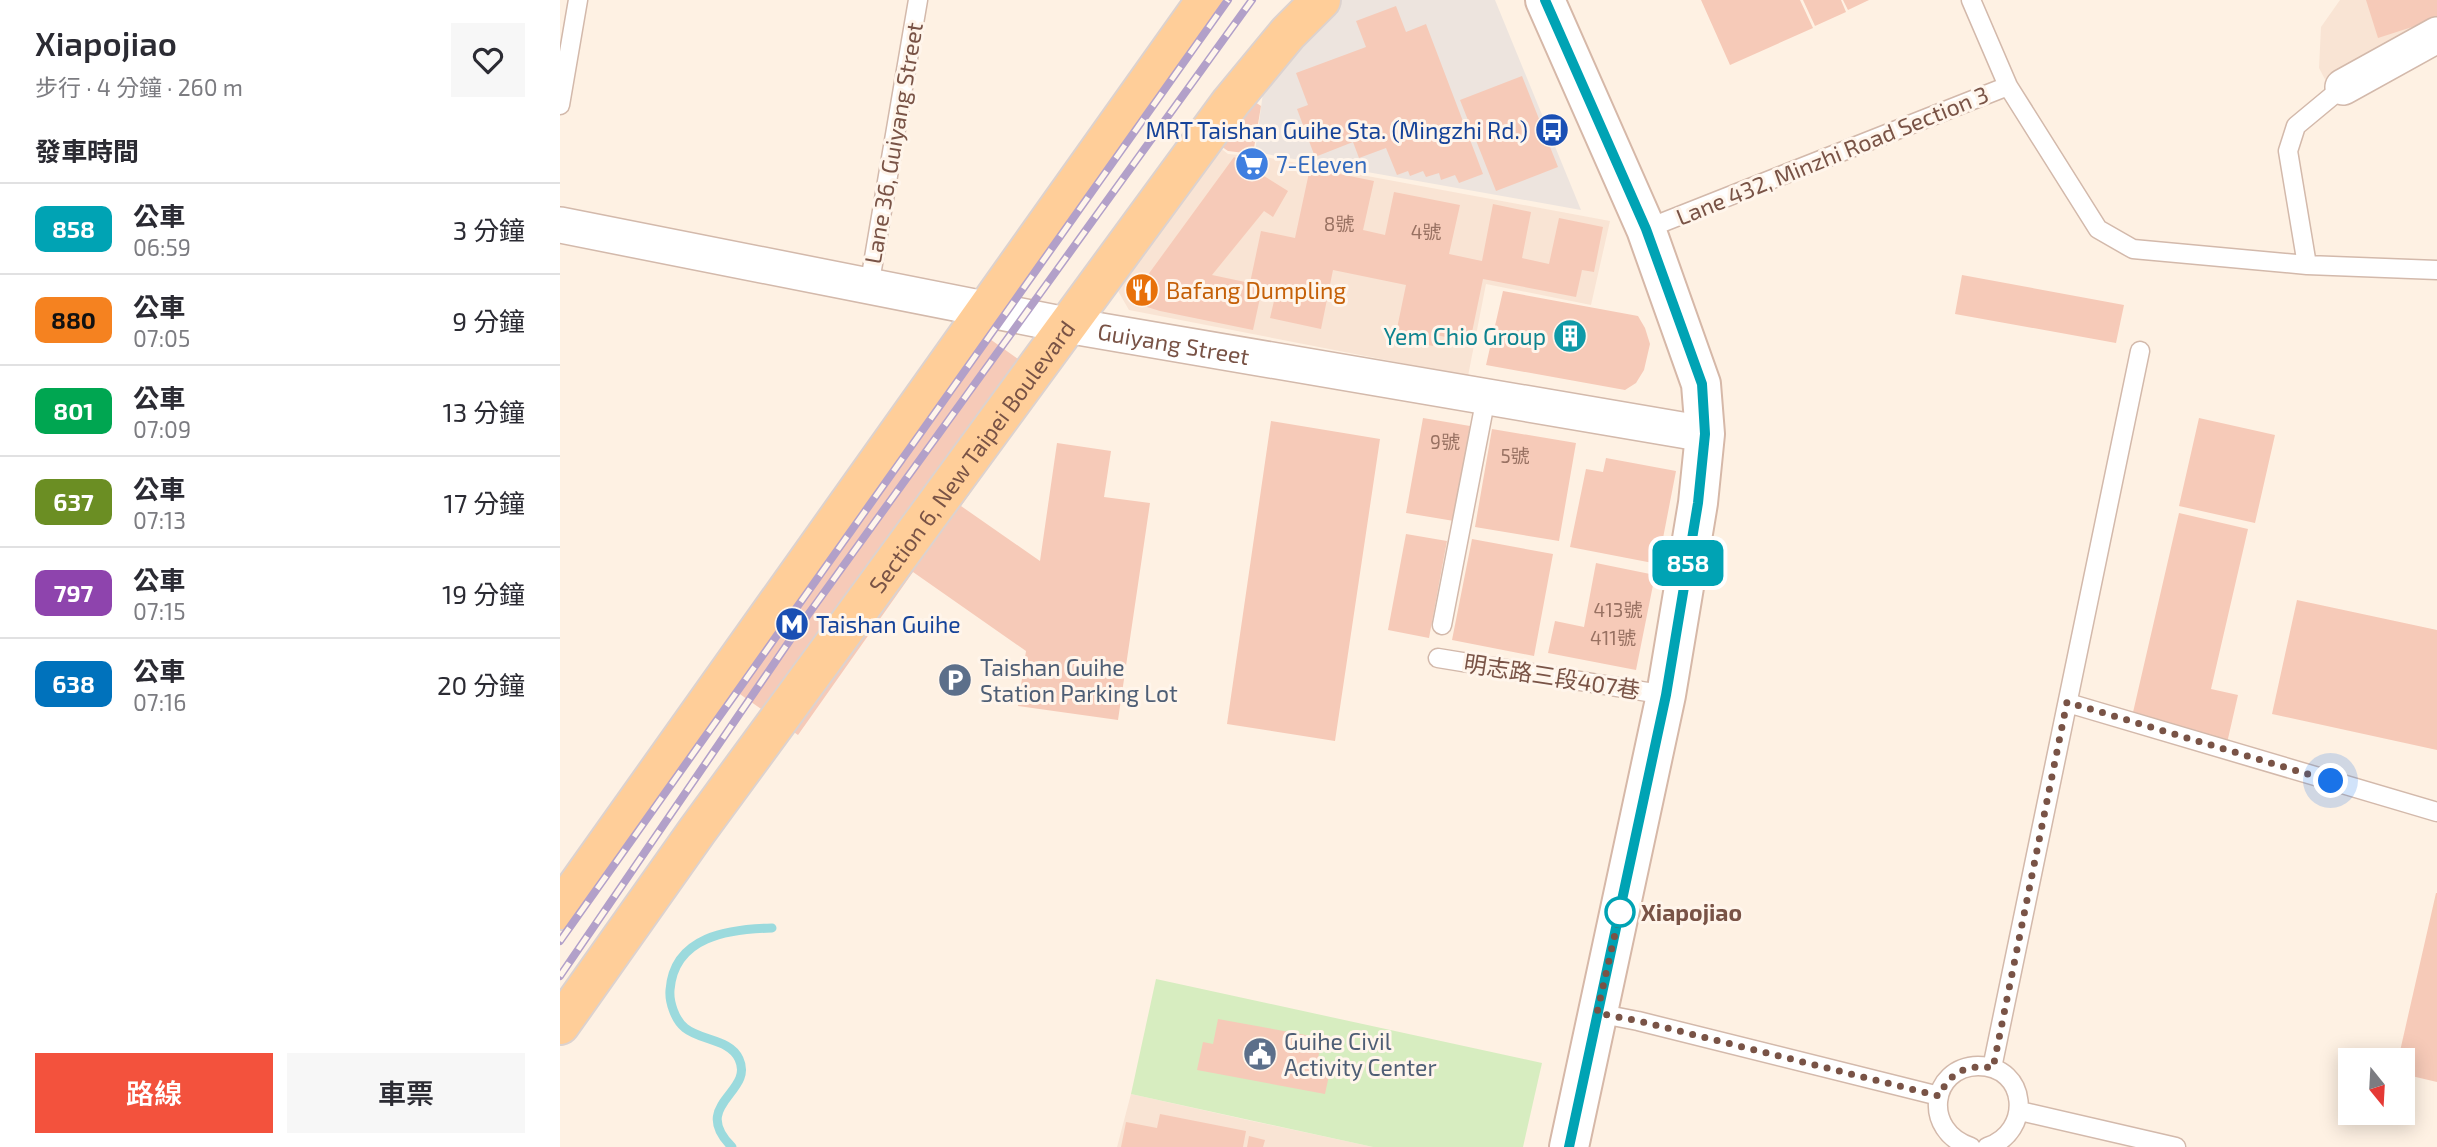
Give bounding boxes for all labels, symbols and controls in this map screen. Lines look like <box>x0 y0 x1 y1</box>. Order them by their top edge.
street label: Lane 36, Guiyang Street <box>858 20 928 266</box>
text: Xiapojiao <box>35 23 177 63</box>
button: heart <box>451 23 525 97</box>
text: 步行 · 4 分鐘 · 260 m <box>35 73 243 101</box>
street label: Lane 432, Minzhi Road Section 3 <box>1672 79 1992 231</box>
bus stop icon: MRT Taishan Guihe Sta. (Mingzhi Rd.) <box>1533 111 1571 149</box>
place label: MRT Taishan Guihe Sta. (Mingzhi Rd.) <box>1146 116 1528 144</box>
text: 發車時間 <box>35 135 139 166</box>
supermarket icon: 7-Eleven <box>1233 145 1271 183</box>
place label: 7-Eleven <box>1276 150 1367 178</box>
text: 公車 <box>133 200 185 231</box>
house number: 8號 <box>1324 212 1354 235</box>
text: 858 <box>52 214 95 243</box>
text: 3 分鐘 <box>453 214 525 245</box>
house number: 4號 <box>1411 220 1441 243</box>
text: 06:59 <box>133 233 191 261</box>
restaurant icon: Bafang Dumpling <box>1123 271 1161 309</box>
place label: Bafang Dumpling <box>1166 276 1346 304</box>
text: 公車 <box>133 291 185 322</box>
text: 880 <box>51 305 96 334</box>
text: 9 分鐘 <box>452 305 525 336</box>
street label: Section 6, New Taipei Boulevard <box>863 315 1080 598</box>
street label: Guiyang Street <box>1096 317 1252 370</box>
building icon: Yem Chio Group <box>1551 317 1589 355</box>
place label: Yem Chio Group <box>1384 322 1546 350</box>
text: 07:05 <box>133 324 190 352</box>
text: 公車 <box>133 382 185 413</box>
text: 801 <box>53 396 94 425</box>
text: 13 分鐘 <box>442 396 525 427</box>
text: 07:09 <box>133 415 191 443</box>
house number: 9號 <box>1430 430 1460 453</box>
house number: 5號 <box>1500 444 1530 467</box>
text: 公車 <box>133 473 185 504</box>
text: 637 <box>53 487 94 516</box>
text: 17 分鐘 <box>444 487 525 518</box>
text: 07:13 <box>133 506 186 534</box>
line badge: 858 <box>1648 540 1728 586</box>
text: 858 <box>1666 548 1710 577</box>
text: 公車 <box>133 564 185 595</box>
text: 797 <box>54 578 93 607</box>
text: 19 分鐘 <box>442 578 525 609</box>
text: 07:15 <box>133 597 186 625</box>
house number: 413號 <box>1594 598 1642 621</box>
metro station icon: Taishan Guihe <box>773 605 811 643</box>
place label: Taishan Guihe <box>816 610 961 638</box>
house number: 411號 <box>1590 626 1636 649</box>
street label: 明志路三段407巷 <box>1462 648 1642 704</box>
place label: Taishan Guihe Station Parking Lot <box>980 653 1178 707</box>
text: 公車 <box>133 655 185 686</box>
parking icon: Taishan Guihe Station Parking Lot <box>936 661 974 699</box>
text: 638 <box>52 669 95 698</box>
text: 20 分鐘 <box>437 669 525 700</box>
text: 07:16 <box>133 688 186 716</box>
your location <box>2313 763 2348 798</box>
marker: Xiapojiao <box>1605 897 1635 927</box>
place label: Xiapojiao <box>1641 898 1742 926</box>
place label: Guihe Civil Activity Center <box>1284 1027 1437 1081</box>
public building icon: Guihe Civil Activity Center <box>1241 1035 1279 1073</box>
north arrow <box>2338 1048 2415 1125</box>
map controls <box>2338 1048 2415 1125</box>
button: 路線 <box>35 1053 273 1133</box>
button: 車票 <box>287 1053 525 1133</box>

